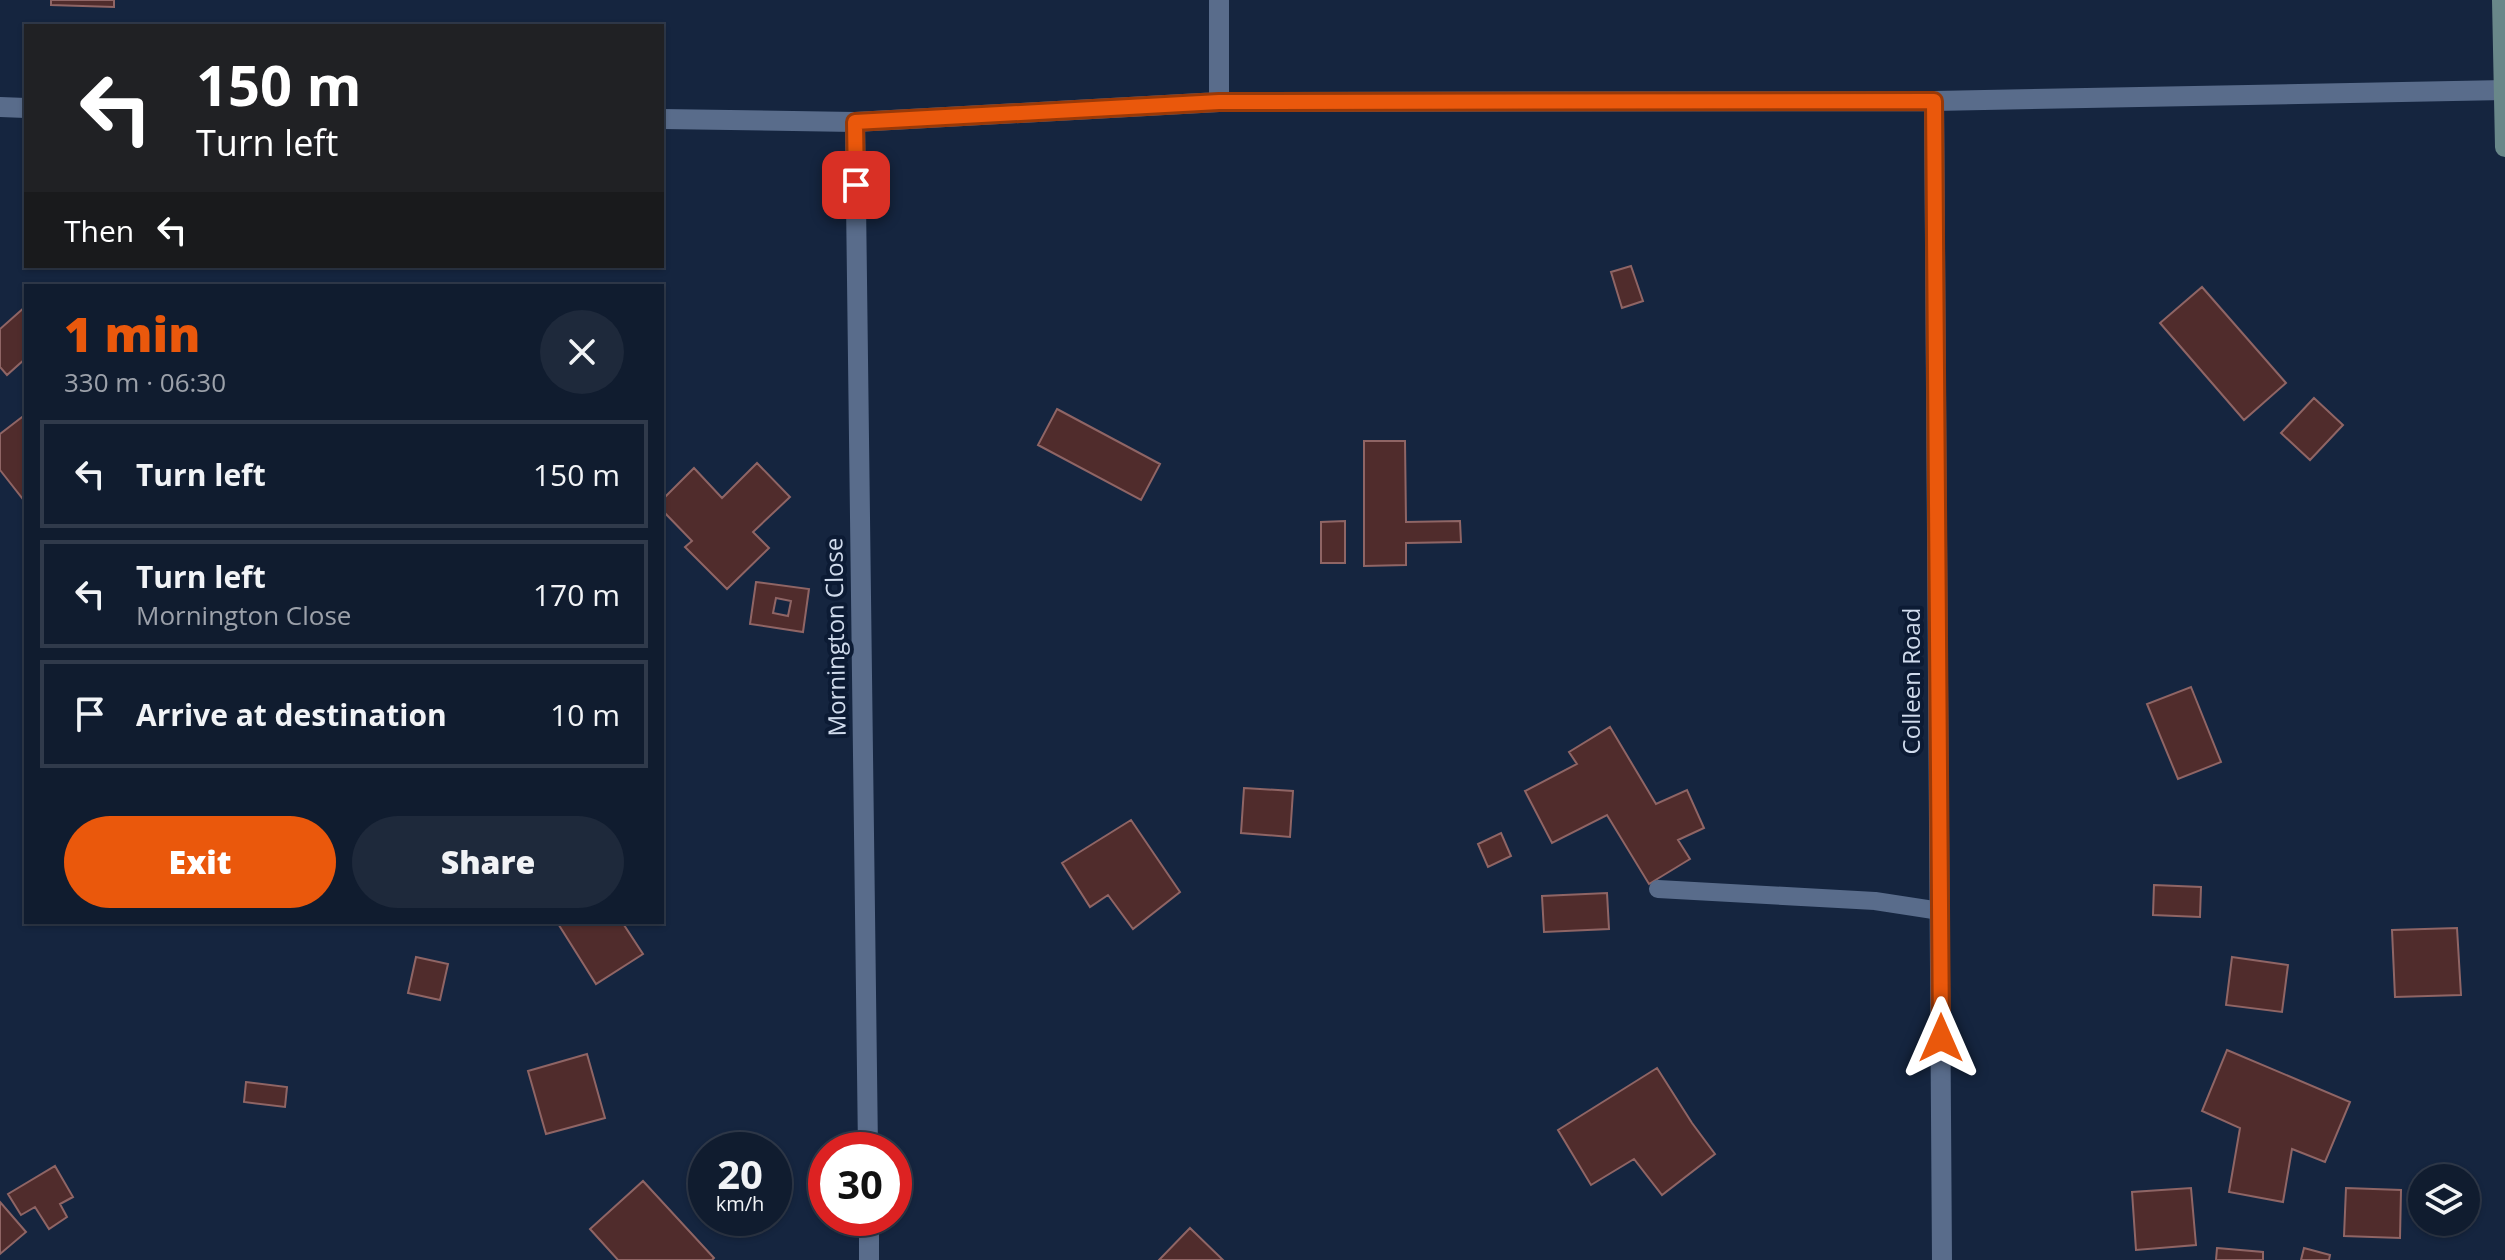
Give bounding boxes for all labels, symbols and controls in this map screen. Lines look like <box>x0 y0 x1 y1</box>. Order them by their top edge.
text: 150 m <box>196 46 362 122</box>
icon: left <box>64 56 168 160</box>
text: Turn left <box>196 118 338 167</box>
pin <box>822 151 890 219</box>
icon: arrive <box>834 163 878 207</box>
icon: left <box>150 208 194 252</box>
text: Then <box>64 210 134 251</box>
text: 1 min <box>64 301 200 366</box>
button: close <box>540 310 624 394</box>
text: 330 m · 06:30 <box>64 364 226 400</box>
icon: left <box>68 452 112 496</box>
text: Turn left <box>136 454 266 495</box>
text: 150 m <box>533 454 620 495</box>
street label: Mornington Close <box>816 537 853 737</box>
text: Turn left <box>136 556 266 597</box>
icon: left <box>68 572 112 616</box>
text: 170 m <box>533 574 620 615</box>
text: Mornington Close <box>136 597 351 633</box>
street label: Colleen Road <box>1894 608 1927 754</box>
icon: arrive <box>68 692 112 736</box>
text: Arrive at destination <box>136 694 447 735</box>
text: 10 m <box>550 694 620 735</box>
button: Exit <box>64 816 336 908</box>
button: Share <box>352 816 624 908</box>
position arrow <box>1899 996 1983 1080</box>
speed limit sign: 30 <box>808 1132 912 1236</box>
text: 20 <box>717 1146 763 1201</box>
map controls <box>2408 1164 2480 1236</box>
button: layers <box>2408 1164 2480 1236</box>
text: km/h <box>716 1190 764 1217</box>

